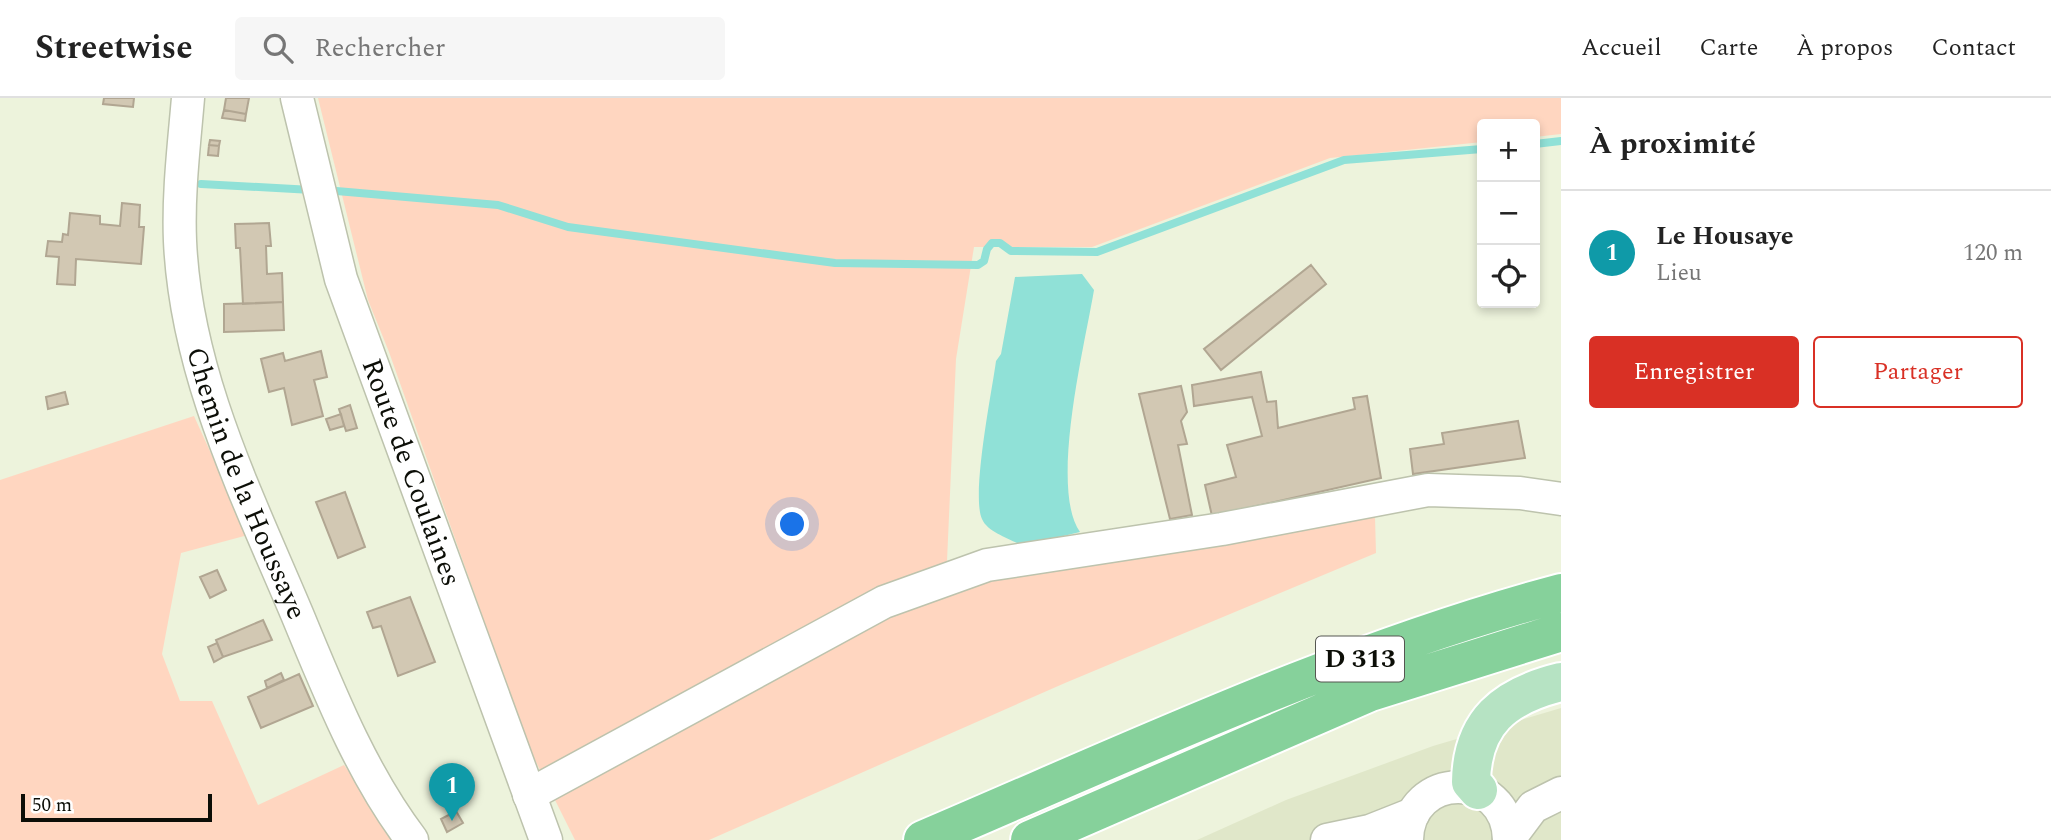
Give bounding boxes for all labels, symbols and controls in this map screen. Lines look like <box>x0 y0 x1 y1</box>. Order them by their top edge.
search box <box>235 17 725 80</box>
text: Streetwise <box>35 23 193 73</box>
text: Rechercher <box>315 28 445 68</box>
icon: search <box>259 29 297 67</box>
text: Accueil <box>1581 30 1661 66</box>
text: Carte <box>1699 30 1758 66</box>
text: À propos <box>1796 30 1893 66</box>
text: Contact <box>1931 30 2016 66</box>
map controls <box>1477 119 1540 308</box>
button: + <box>1477 119 1540 182</box>
text: À proximité <box>1589 121 1756 167</box>
button: − <box>1477 182 1540 245</box>
text: Le Housaye <box>1656 216 1794 256</box>
text: 1 <box>1606 236 1618 271</box>
text: 120 m <box>1963 236 2023 271</box>
button: locate <box>1477 245 1540 308</box>
text: Lieu <box>1656 256 1702 291</box>
button: Enregistrer <box>1589 336 1799 408</box>
button: Partager <box>1813 336 2023 408</box>
street label: Chemin de la Houssaye <box>175 342 318 626</box>
street label: Route de Coulaines <box>350 352 473 592</box>
your location <box>775 507 809 541</box>
road number: D 313 <box>1316 636 1404 681</box>
pin: 1 <box>429 763 475 821</box>
scale bar <box>21 791 212 823</box>
text: 50 m <box>32 791 72 820</box>

